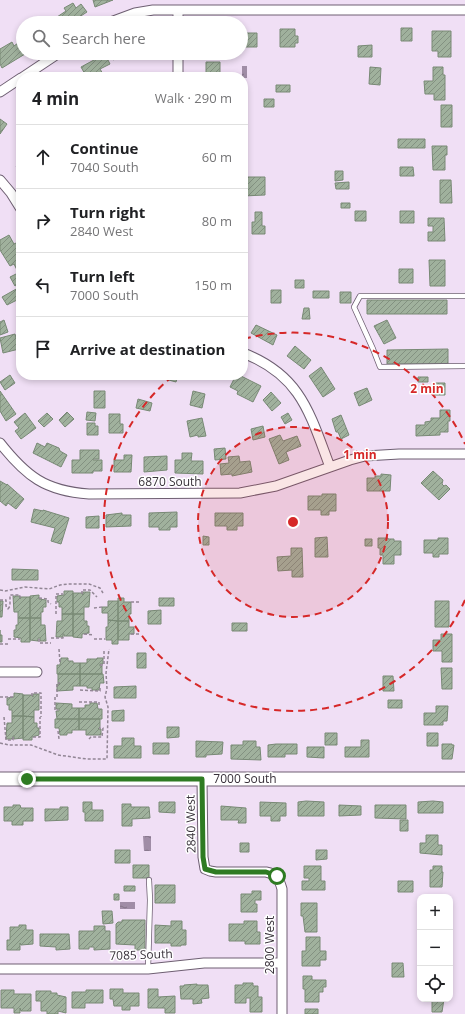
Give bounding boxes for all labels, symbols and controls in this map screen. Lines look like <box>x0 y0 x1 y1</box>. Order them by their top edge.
search box <box>16 16 248 60</box>
icon: search <box>30 27 52 49</box>
text: Search here <box>62 28 146 48</box>
text: 4 min <box>32 87 79 110</box>
text: Walk · 290 m <box>155 89 232 107</box>
text: Continue <box>70 138 138 158</box>
icon: ahead <box>32 146 54 168</box>
text: 60 m <box>202 148 232 166</box>
text: 7040 South <box>70 158 139 176</box>
text: Turn right <box>70 202 145 222</box>
icon: right <box>32 210 54 232</box>
text: 80 m <box>202 212 232 230</box>
text: 2840 West <box>70 222 133 240</box>
text: Turn left <box>70 266 135 286</box>
icon: left <box>32 274 54 296</box>
text: 150 m <box>194 276 232 294</box>
text: 7000 South <box>70 286 139 304</box>
icon: arrive <box>32 338 54 360</box>
text: Arrive at destination <box>70 339 225 359</box>
text: 2 min <box>410 380 444 397</box>
text: 1 min <box>343 446 377 463</box>
street label: 6870 South <box>138 473 202 490</box>
centre of rings <box>286 515 300 529</box>
route end <box>18 770 36 788</box>
street label: 7000 South <box>213 770 277 787</box>
street label: 2840 West <box>181 795 200 853</box>
route start <box>268 867 286 885</box>
map controls <box>417 894 453 1002</box>
button: + <box>417 894 453 930</box>
street label: 2800 West <box>261 916 278 974</box>
button: − <box>417 930 453 966</box>
street label: 7085 South <box>109 945 173 964</box>
button: locate <box>417 966 453 1002</box>

